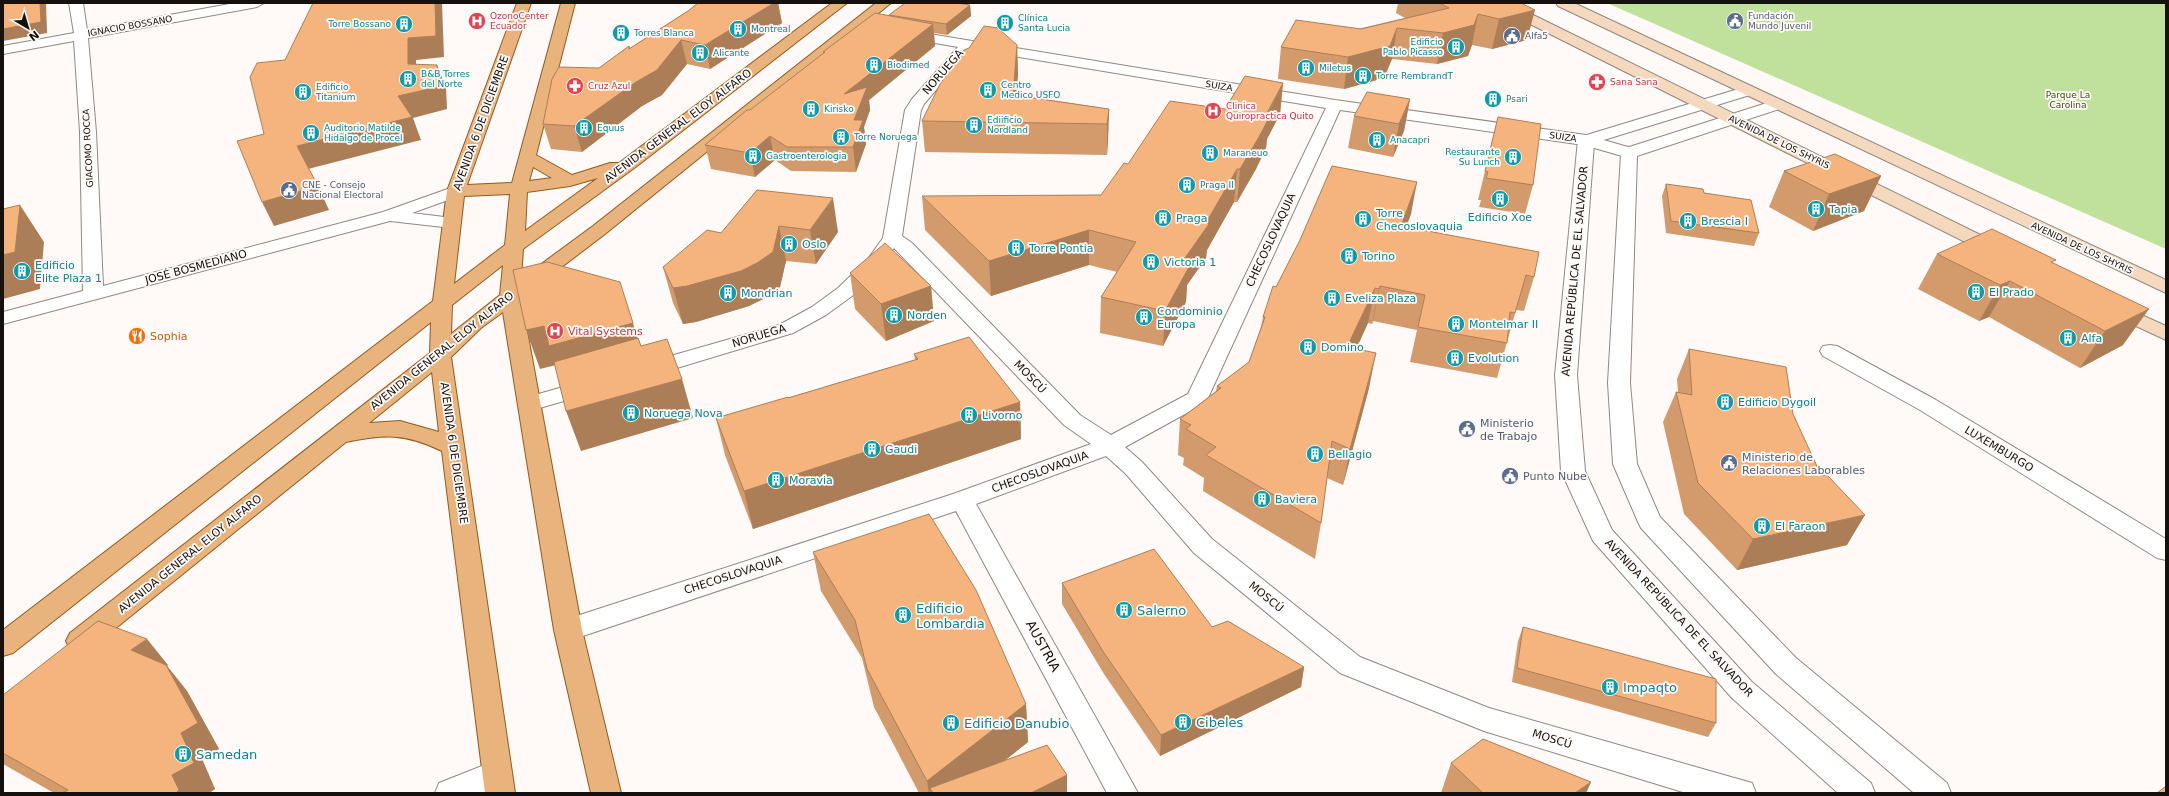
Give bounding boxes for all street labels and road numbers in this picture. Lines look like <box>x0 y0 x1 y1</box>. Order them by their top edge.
street label: IGNACIO BOSSANO <box>87 14 173 38</box>
street label: NORUEGA <box>920 46 966 97</box>
street label: AVENIDA 6 DE DICIEMBRE <box>450 54 512 192</box>
street label: AVENIDA GENERAL ELOY ALFARO <box>602 66 754 186</box>
street label: SUIZA <box>1205 79 1234 93</box>
street label: GIACOMO ROCCA <box>81 108 95 188</box>
street label: AVENIDA DE LOS SHYRIS <box>1727 113 1831 171</box>
street label: SUIZA <box>1549 130 1578 144</box>
street label: AVENIDA REPÚBLICA DE EL SALVADOR <box>1559 165 1591 377</box>
street label: CHECOSLOVAQUIA <box>1244 191 1299 289</box>
street label: AVENIDA DE LOS SHYRIS <box>2030 220 2135 276</box>
street label: JOSÉ BOSMEDIANO <box>143 247 249 287</box>
street label: AVENIDA GENERAL ELOY ALFARO <box>368 289 517 413</box>
street label: NORUEGA <box>731 322 788 350</box>
street label: MOSCÚ <box>1011 358 1049 396</box>
street label: AVENIDA 6 DE DICIEMBRE <box>438 381 470 525</box>
street label: LUXEMBURGO <box>1962 423 2036 475</box>
street label: CHECOSLOVAQUIA <box>990 448 1091 496</box>
street label: AVENIDA GENERAL ELOY ALFARO <box>116 492 265 616</box>
street label: AVENIDA REPÚBLICA DE EL SALVADOR <box>1602 536 1756 700</box>
street label: CHECOSLOVAQUIA <box>682 553 784 597</box>
street label: MOSCÚ <box>1246 579 1286 615</box>
street label: AUSTRIA <box>1023 618 1063 674</box>
street label: MOSCÚ <box>1531 727 1573 751</box>

